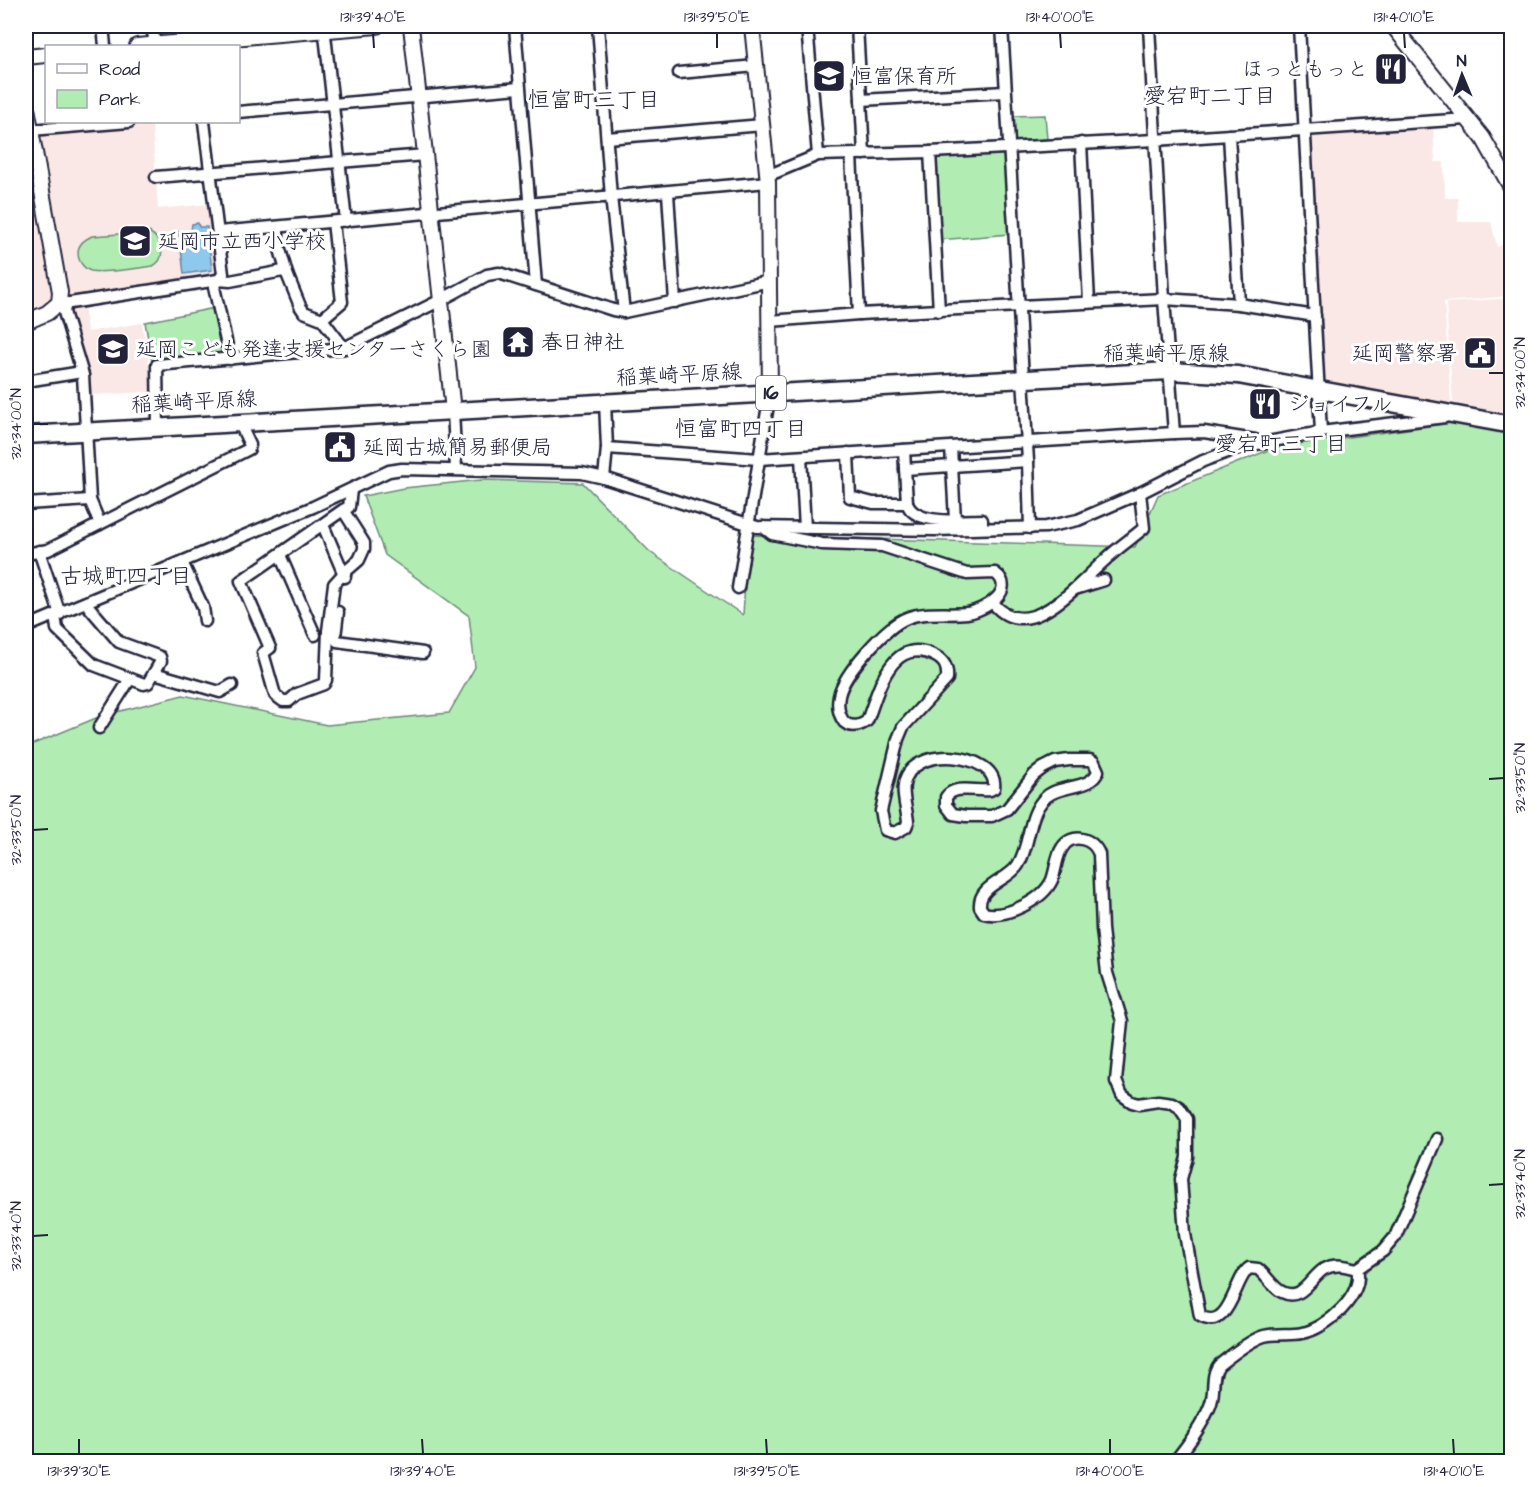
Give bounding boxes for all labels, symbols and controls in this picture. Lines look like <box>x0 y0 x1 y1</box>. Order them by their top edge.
text: 131°39'40"E <box>340 7 406 28</box>
text: 131°39'50"E <box>684 7 750 28</box>
text: 131°40'00"E <box>1026 7 1094 28</box>
text: 131°40'10"E <box>1374 7 1434 28</box>
legend <box>45 45 240 123</box>
north arrow <box>1432 45 1492 105</box>
text: N <box>1456 50 1467 72</box>
restaurant icon: ほっともっと <box>1373 51 1409 87</box>
place label: ほっともっと <box>1242 55 1368 84</box>
text: Road <box>99 57 140 82</box>
school or university icon: 恒富保育所 <box>811 58 847 94</box>
place label: 恒富保育所 <box>852 62 957 91</box>
district label: 愛宕町二丁目 <box>1144 81 1276 112</box>
district label: 恒富町三丁目 <box>528 85 660 116</box>
text: Park <box>99 87 141 112</box>
school or university icon: 延岡市立西小学校 <box>117 223 153 259</box>
place label: 延岡市立西小学校 <box>158 227 326 256</box>
temple icon: 春日神社 <box>500 324 536 360</box>
place label: 春日神社 <box>541 328 625 357</box>
school or university icon: 延岡こども発達支援センターさくら園 <box>95 331 131 367</box>
place label: 延岡こども発達支援センターさくら園 <box>136 335 492 364</box>
public building icon: 延岡警察署 <box>1462 335 1498 371</box>
text: 32°34'00"N <box>1510 337 1531 409</box>
street label: 稲葉崎平原線 <box>1103 339 1229 368</box>
place label: 延岡警察署 <box>1352 339 1457 368</box>
street label: 稲葉崎平原線 <box>615 357 743 393</box>
road number: 16 <box>756 376 786 410</box>
street label: 稲葉崎平原線 <box>130 384 258 420</box>
restaurant icon: ジョイフル <box>1247 386 1283 422</box>
text: 32°34'00"N <box>6 388 27 460</box>
place label: ジョイフル <box>1288 390 1392 419</box>
district label: 恒富町四丁目 <box>675 414 807 445</box>
public building icon: 延岡古城簡易郵便局 <box>322 429 358 465</box>
district label: 愛宕町三丁目 <box>1215 429 1347 460</box>
place label: 延岡古城簡易郵便局 <box>363 433 552 462</box>
district label: 古城町四丁目 <box>60 561 192 592</box>
text: 32°33'50"N <box>1510 743 1531 813</box>
text: 32°33'50"N <box>6 795 27 865</box>
text: 32°33'40"N <box>1510 1149 1531 1219</box>
text: 32°33'40"N <box>6 1201 27 1271</box>
text: 131°39'30"E <box>48 1461 111 1482</box>
text: 131°39'40"E <box>390 1461 456 1482</box>
text: 131°39'50"E <box>734 1461 800 1482</box>
text: 131°40'00"E <box>1076 1461 1144 1482</box>
text: 131°40'10"E <box>1424 1461 1484 1482</box>

